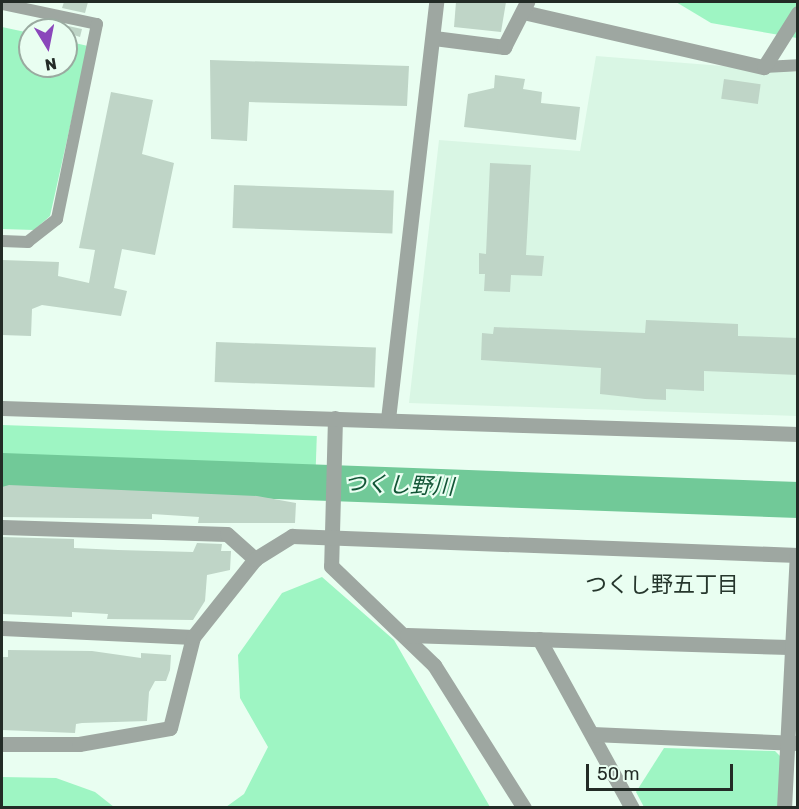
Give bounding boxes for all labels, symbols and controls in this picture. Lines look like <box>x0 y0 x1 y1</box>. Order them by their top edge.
north arrow <box>18 18 78 78</box>
text: N <box>44 54 58 75</box>
water label: つくし野川 <box>344 470 454 500</box>
district label: つくし野五丁目 <box>585 572 739 598</box>
scale bar <box>589 752 736 790</box>
text: 50 m <box>597 763 640 785</box>

